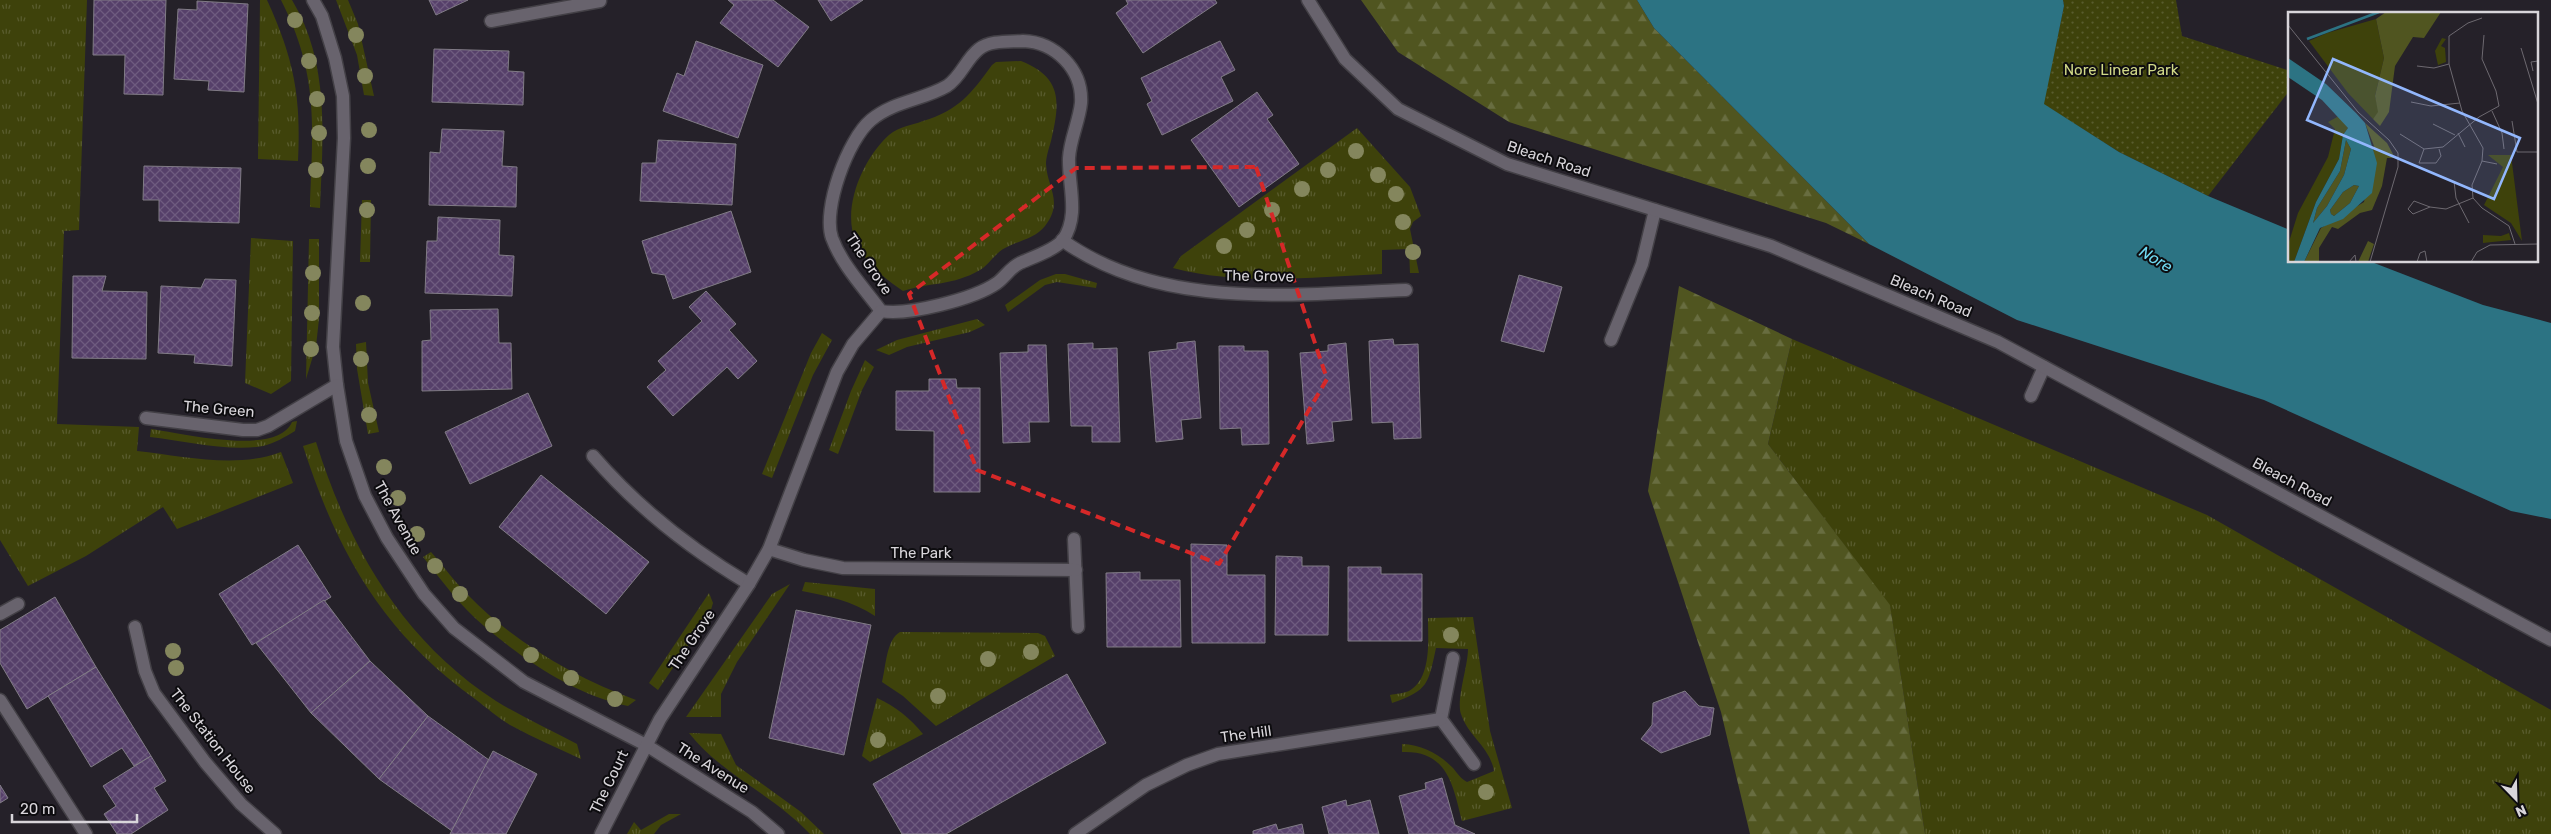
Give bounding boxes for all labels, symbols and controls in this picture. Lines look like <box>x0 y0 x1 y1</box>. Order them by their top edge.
inset map <box>2288 12 2538 262</box>
park label: Nore Linear Park <box>2064 61 2179 79</box>
street label: Bleach Road <box>1505 137 1593 181</box>
street label: The Grove <box>842 230 896 298</box>
water label: Nore <box>2136 242 2176 276</box>
street label: The Grove <box>1224 266 1294 286</box>
street label: Bleach Road <box>1887 271 1975 321</box>
street label: The Green <box>183 397 255 421</box>
street label: Bleach Road <box>2249 454 2335 510</box>
street label: The Avenue <box>370 478 426 558</box>
street label: The Park <box>891 544 952 562</box>
street label: The Grove <box>665 606 719 674</box>
street label: The Station House <box>166 685 260 797</box>
street label: The Hill <box>1219 722 1273 746</box>
street label: The Avenue <box>674 739 752 797</box>
street label: The Court <box>586 747 632 817</box>
north arrow <box>2491 774 2541 824</box>
scale bar <box>12 792 138 824</box>
text: 20 m <box>20 800 55 818</box>
text: N <box>2513 801 2529 820</box>

